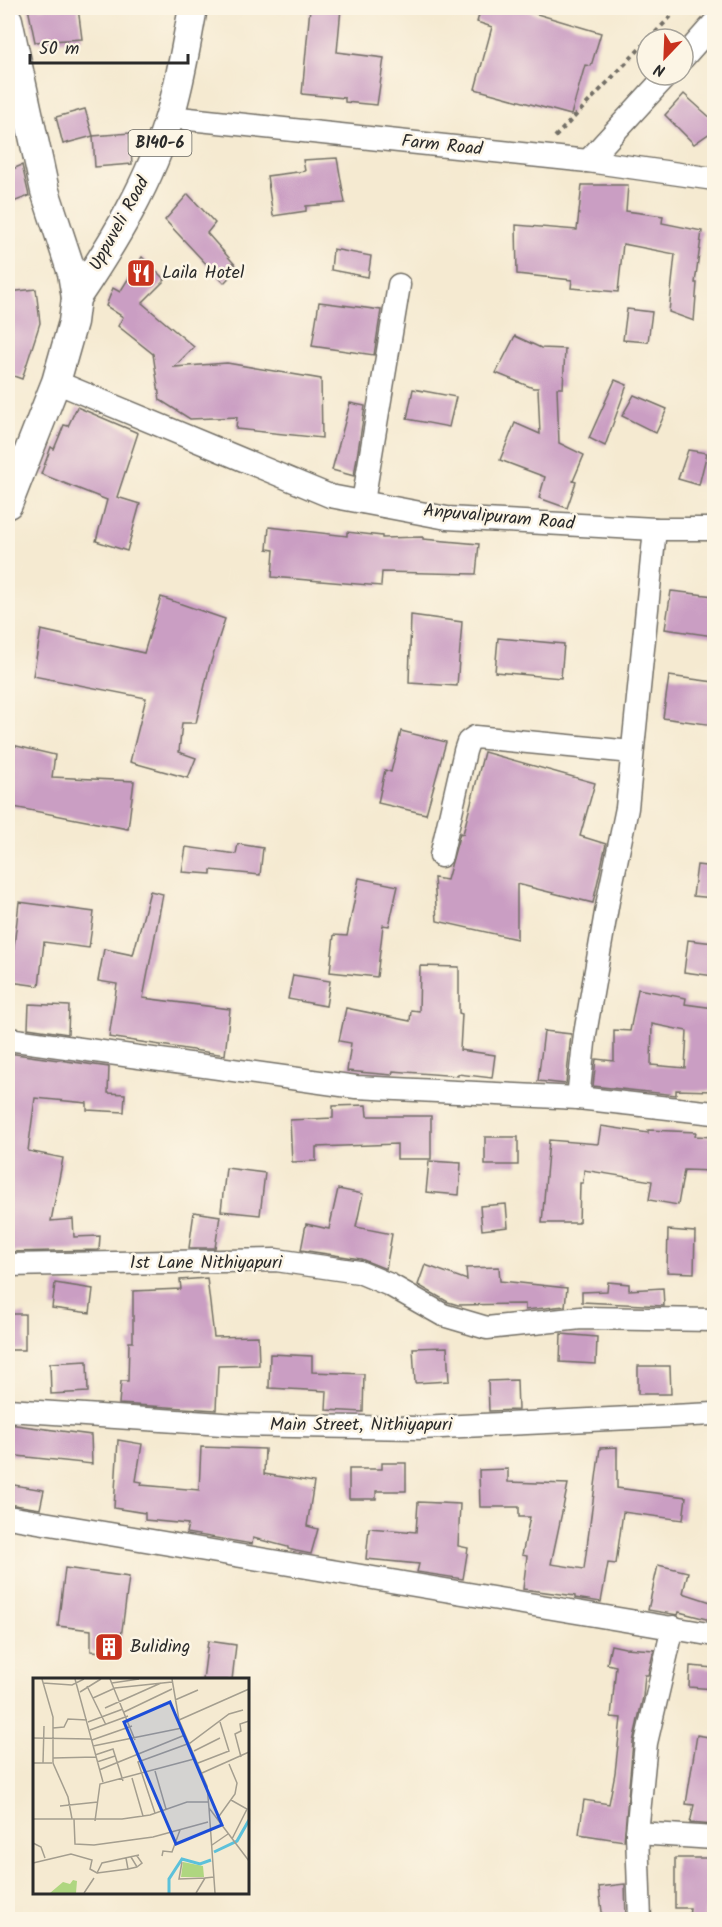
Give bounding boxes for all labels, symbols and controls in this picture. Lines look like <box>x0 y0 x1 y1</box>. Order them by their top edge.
scale bar <box>30 27 188 65</box>
north arrow <box>635 27 695 87</box>
text: 50 m <box>39 35 79 64</box>
text: N <box>650 56 669 83</box>
street label: Farm Road <box>400 127 485 165</box>
road number: B140-6 <box>128 130 192 156</box>
street label: Uppuveli Road <box>82 170 158 277</box>
restaurant icon: Laila Hotel <box>125 257 157 289</box>
place label: Laila Hotel <box>162 259 245 288</box>
street label: Anpuvalipuram Road <box>422 497 577 539</box>
street label: 1st Lane Nithiyapuri <box>130 1249 283 1278</box>
street label: Main Street, Nithiyapuri <box>270 1411 453 1440</box>
building icon: Buliding <box>93 1631 125 1663</box>
place label: Buliding <box>130 1633 190 1662</box>
inset map <box>33 1678 249 1894</box>

